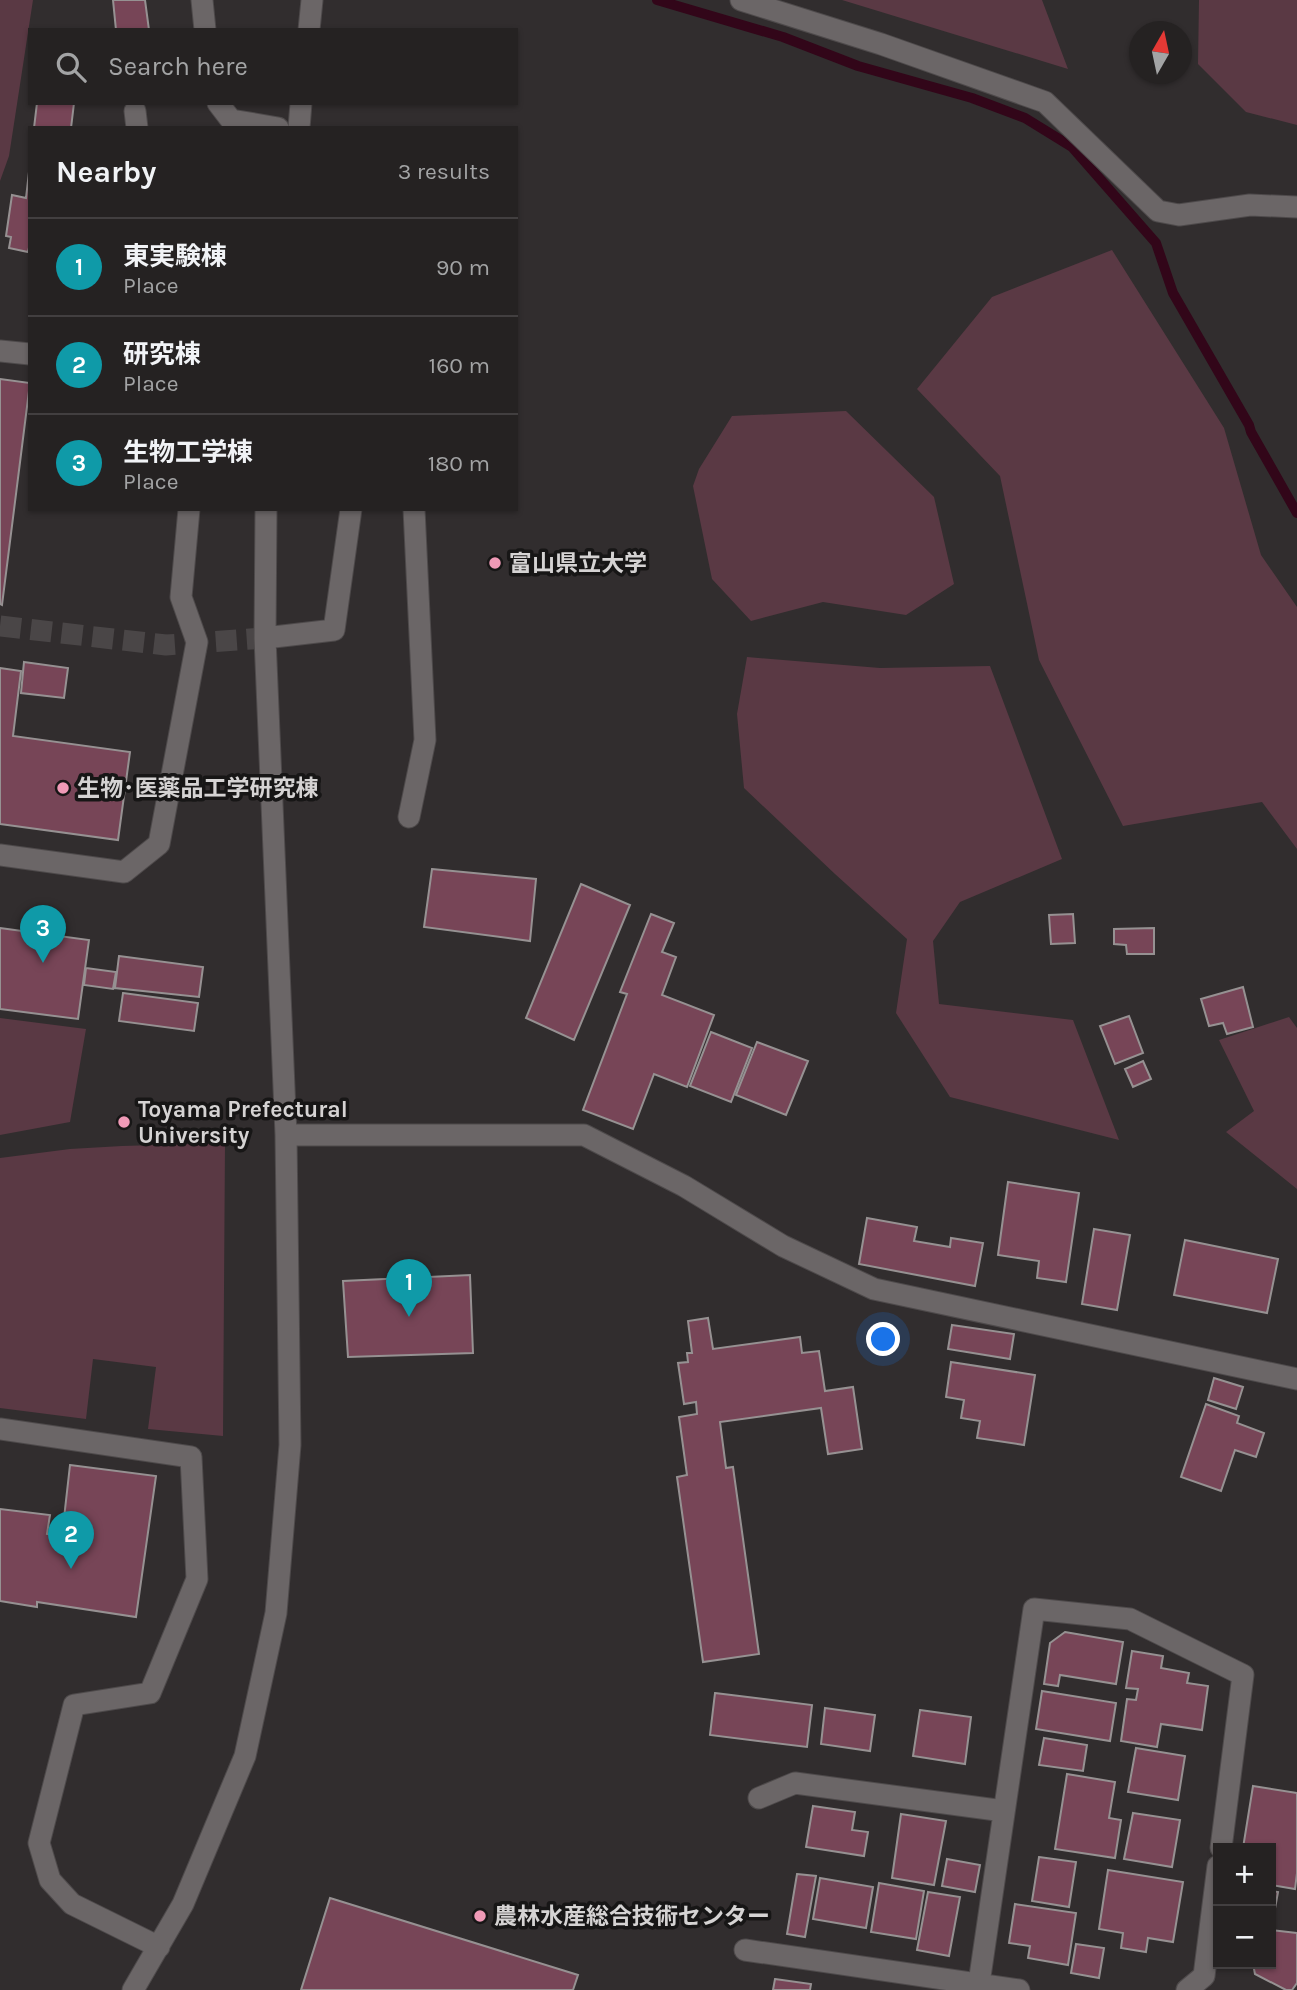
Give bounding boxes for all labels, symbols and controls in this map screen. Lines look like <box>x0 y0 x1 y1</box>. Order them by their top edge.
north arrow <box>1129 21 1192 84</box>
search box <box>28 28 518 105</box>
icon: search <box>52 48 90 86</box>
text: Search here <box>108 51 248 82</box>
text: Nearby <box>56 154 156 190</box>
text: 3 results <box>398 158 490 185</box>
text: 東実験棟 <box>123 241 227 272</box>
text: 1 <box>75 254 83 281</box>
text: 90 m <box>436 254 490 281</box>
text: Place <box>123 272 179 299</box>
text: 研究棟 <box>123 339 201 370</box>
text: 2 <box>72 352 86 379</box>
text: 160 m <box>429 352 490 379</box>
text: Place <box>123 370 179 397</box>
text: 生物工学棟 <box>123 437 253 468</box>
text: 3 <box>72 450 86 477</box>
text: 180 m <box>428 450 490 477</box>
text: Place <box>123 468 179 495</box>
place label: 富山県立大学 <box>509 550 647 577</box>
marker: 富山県立大学 <box>487 555 503 571</box>
place label: 生物･医薬品工学研究棟 <box>77 775 319 802</box>
marker: 生物･医薬品工学研究棟 <box>55 780 71 796</box>
pin: 3 <box>20 905 66 963</box>
place label: Toyama Prefectural University <box>138 1096 348 1149</box>
marker: Toyama Prefectural University <box>116 1114 132 1130</box>
pin: 1 <box>386 1259 432 1317</box>
your location <box>866 1322 900 1356</box>
pin: 2 <box>48 1511 94 1569</box>
map controls <box>1213 1843 1276 1969</box>
button: + <box>1213 1843 1276 1906</box>
place label: 農林水産総合技術センター <box>494 1903 770 1930</box>
button: − <box>1213 1906 1276 1969</box>
marker: 農林水産総合技術センター <box>472 1908 488 1924</box>

